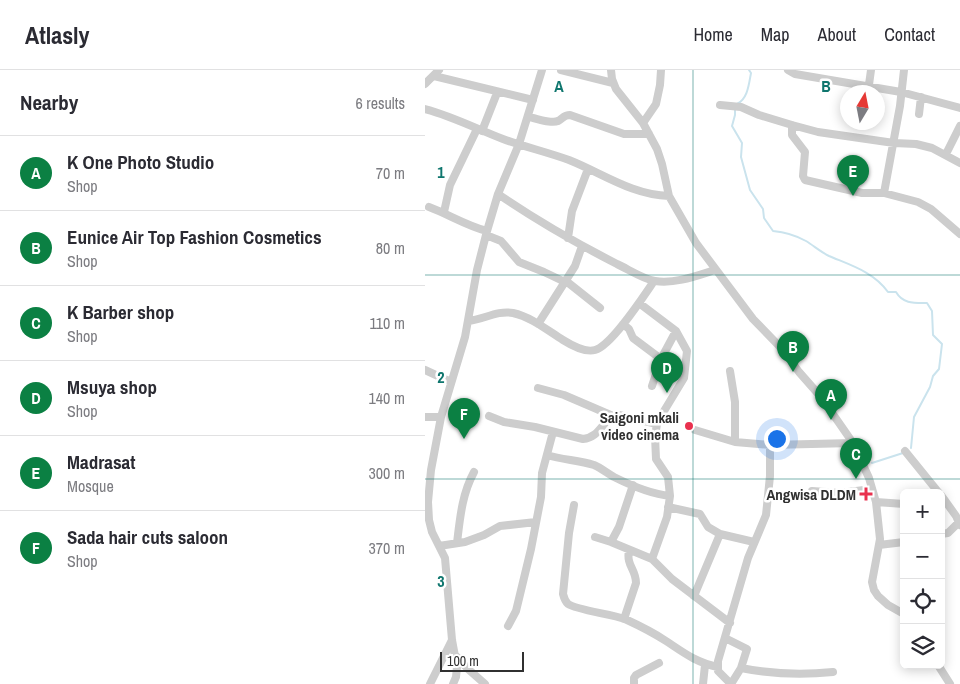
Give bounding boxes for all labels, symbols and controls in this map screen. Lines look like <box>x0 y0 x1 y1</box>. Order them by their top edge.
text: Atlasly <box>25 19 90 51</box>
text: Home <box>693 22 733 47</box>
text: Map <box>761 22 790 47</box>
text: About <box>818 22 856 47</box>
text: Contact <box>884 22 935 47</box>
text: A <box>554 75 564 97</box>
text: B <box>821 75 831 97</box>
north arrow <box>840 85 885 130</box>
text: Nearby <box>20 88 78 117</box>
text: 6 results <box>355 92 405 114</box>
text: K One Photo Studio <box>67 149 214 175</box>
pin: E <box>837 155 869 196</box>
text: 1 <box>437 161 445 183</box>
text: A <box>31 162 41 184</box>
text: 70 m <box>376 162 405 184</box>
text: Shop <box>67 175 98 197</box>
text: Eunice Air Top Fashion Cosmetics <box>67 224 322 250</box>
text: B <box>31 237 41 259</box>
text: 80 m <box>376 237 405 259</box>
text: Shop <box>67 250 98 272</box>
text: K Barber shop <box>67 299 174 325</box>
text: C <box>31 312 41 334</box>
text: 110 m <box>369 312 405 334</box>
text: Shop <box>67 325 98 347</box>
pin: B <box>777 331 809 372</box>
pin: D <box>651 352 683 393</box>
text: 2 <box>437 366 445 388</box>
text: Msuya shop <box>67 374 157 400</box>
pin: A <box>815 379 847 420</box>
text: D <box>31 387 41 409</box>
text: 140 m <box>369 387 405 409</box>
pin: F <box>448 398 480 439</box>
text: Shop <box>67 400 98 422</box>
place label: Saigoni mkali video cinema <box>600 407 679 445</box>
marker: Saigoni mkali video cinema <box>683 420 695 432</box>
your location <box>764 426 790 452</box>
pin: C <box>840 438 872 479</box>
text: Madrasat <box>67 449 135 475</box>
text: E <box>32 462 40 484</box>
text: 300 m <box>369 462 405 484</box>
text: Mosque <box>67 475 114 497</box>
place label: Angwisa DLDM <box>766 484 856 505</box>
marker: Angwisa DLDM <box>860 488 872 500</box>
map controls <box>900 489 945 669</box>
button: + <box>900 489 945 534</box>
text: Sada hair cuts saloon <box>67 524 228 550</box>
button: − <box>900 534 945 579</box>
text: F <box>32 537 40 559</box>
text: 370 m <box>369 537 405 559</box>
text: Shop <box>67 550 98 572</box>
text: 3 <box>437 570 445 592</box>
button: locate <box>900 579 945 624</box>
button: layers <box>900 624 945 669</box>
scale bar <box>440 649 524 672</box>
text: 100 m <box>447 652 479 670</box>

